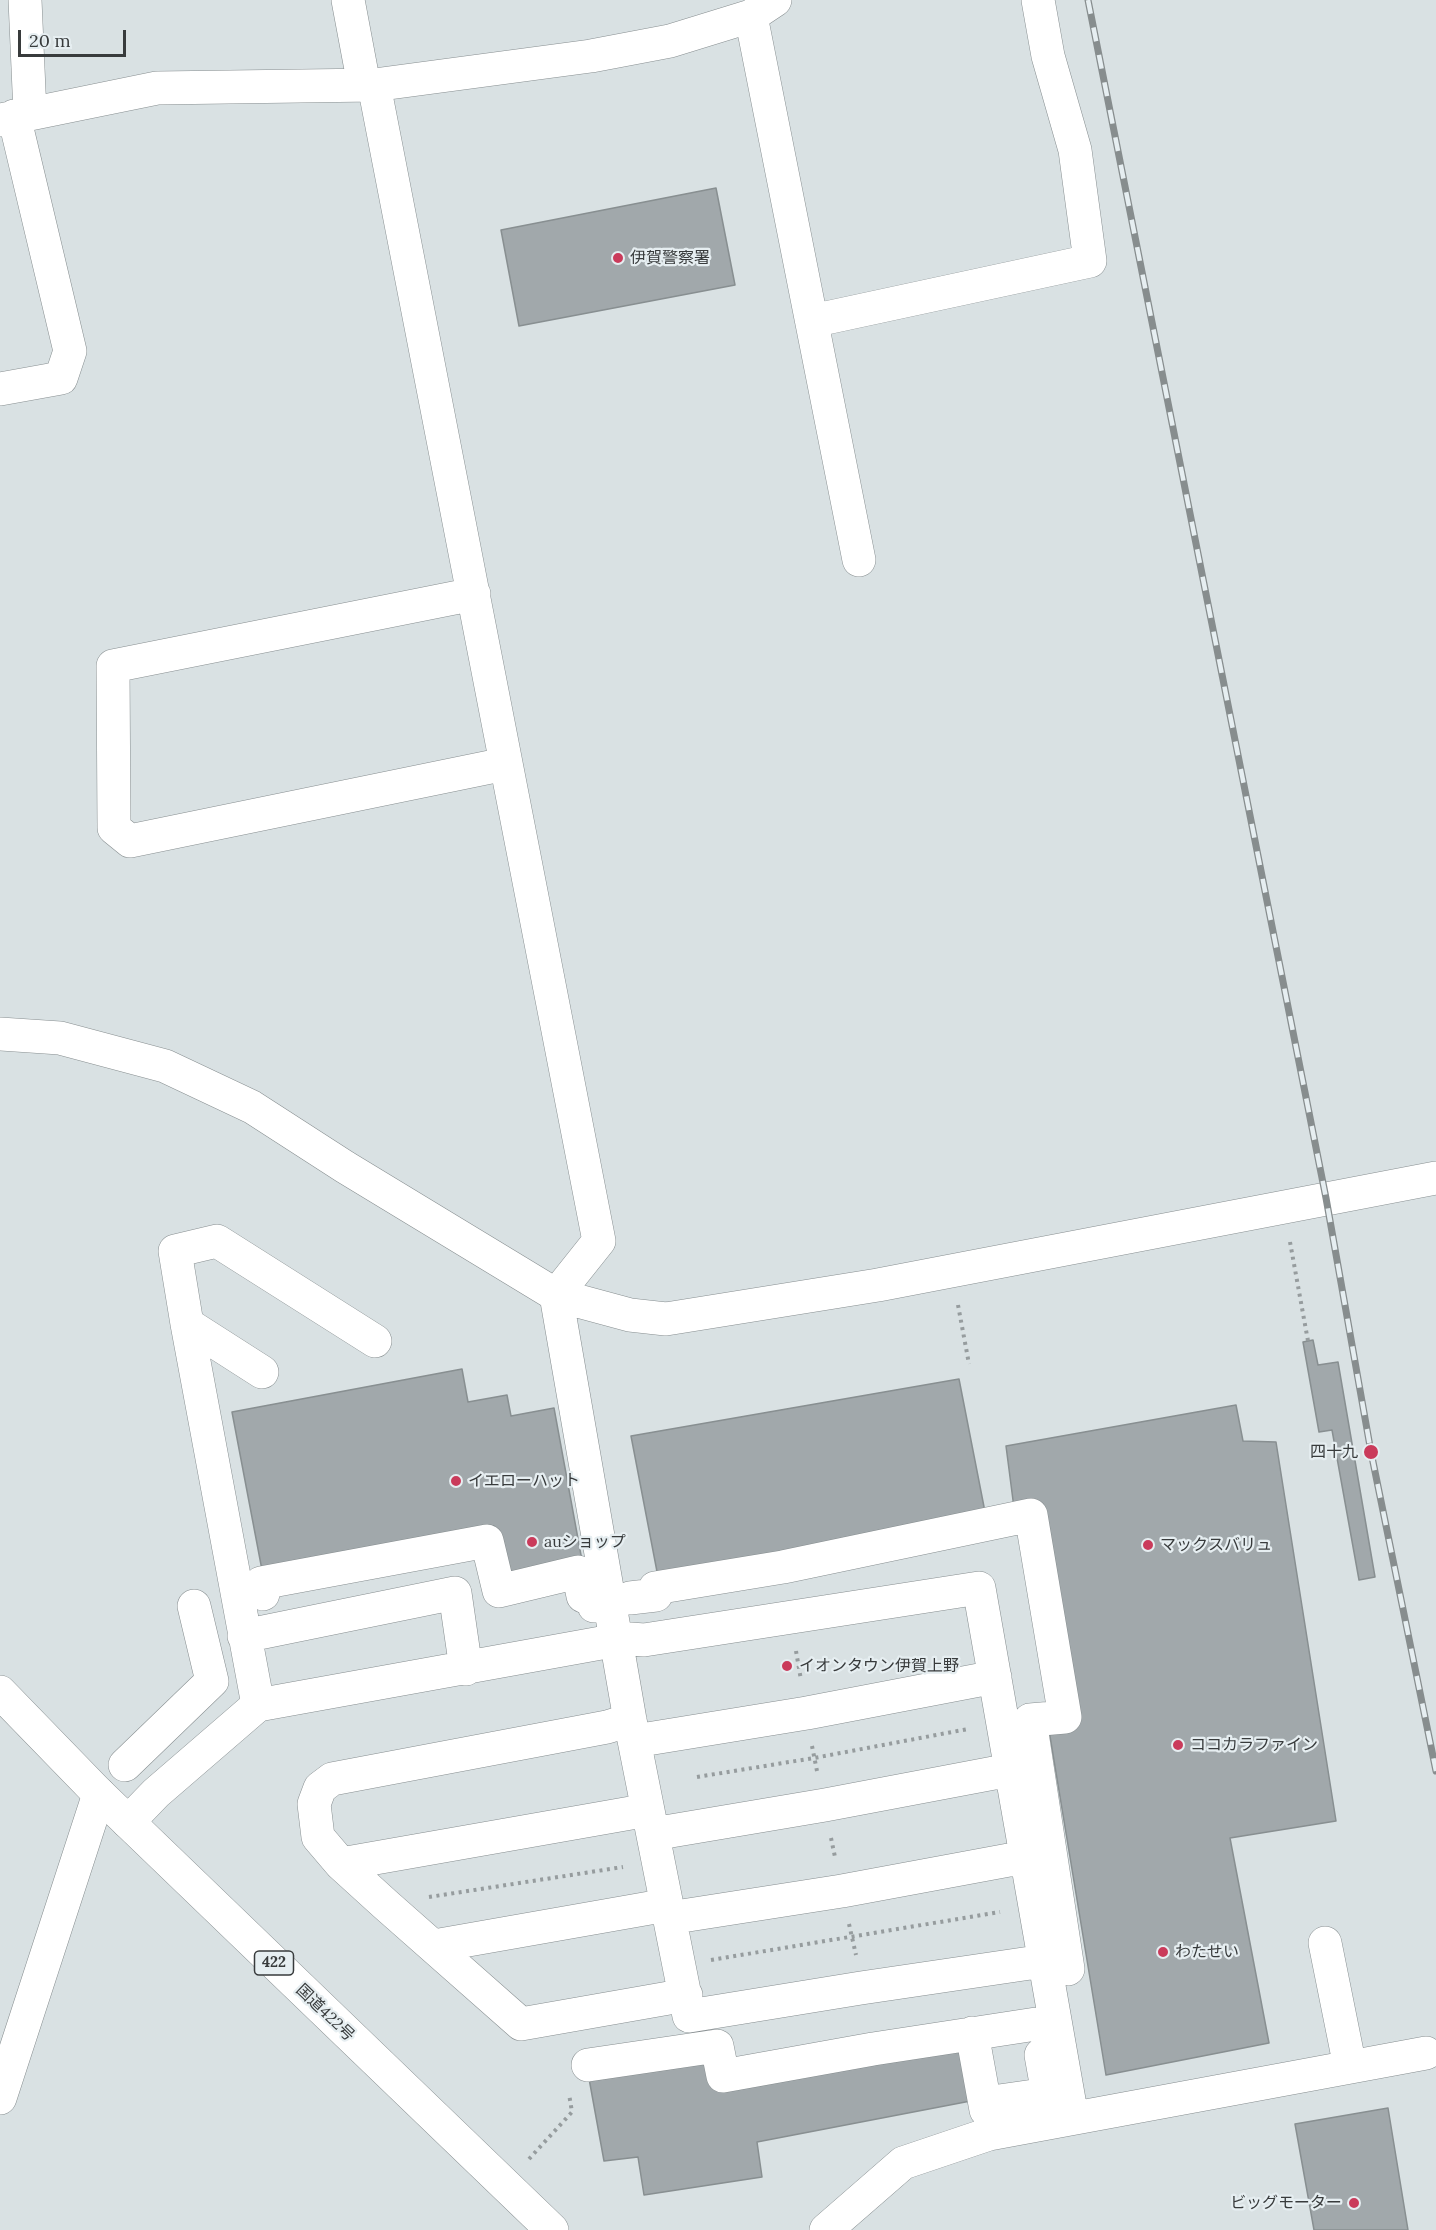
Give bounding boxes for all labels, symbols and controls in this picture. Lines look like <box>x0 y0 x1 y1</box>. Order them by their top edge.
scale bar <box>21 18 129 56</box>
text: 20 m <box>29 29 71 52</box>
place label: 伊賀警察署 <box>630 248 710 268</box>
marker: 伊賀警察署 <box>611 251 625 265</box>
place label: 四十九 <box>1310 1442 1358 1462</box>
marker: 四十九 <box>1362 1443 1380 1461</box>
place label: イエローハット <box>468 1471 580 1491</box>
marker: イエローハット <box>449 1474 463 1488</box>
place label: auショップ <box>544 1532 626 1552</box>
marker: auショップ <box>525 1535 539 1549</box>
place label: マックスバリュ <box>1160 1535 1272 1555</box>
marker: マックスバリュ <box>1141 1538 1155 1552</box>
place label: イオンタウン伊賀上野 <box>799 1656 959 1676</box>
marker: イオンタウン伊賀上野 <box>780 1659 794 1673</box>
place label: ココカラファイン <box>1190 1735 1318 1755</box>
marker: ココカラファイン <box>1171 1738 1185 1752</box>
place label: わたせい <box>1175 1942 1239 1962</box>
marker: わたせい <box>1156 1945 1170 1959</box>
road number: 422 <box>254 1951 294 1975</box>
street label: 国道422号 <box>292 1980 358 2046</box>
place label: ビッグモーター <box>1230 2193 1342 2213</box>
marker: ビッグモーター <box>1347 2196 1361 2210</box>

